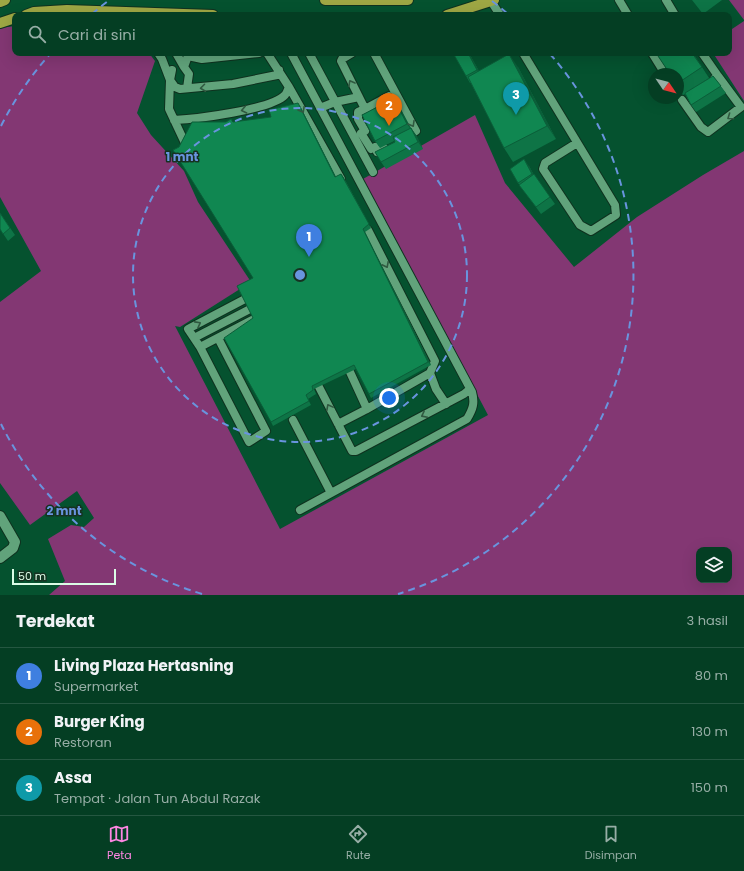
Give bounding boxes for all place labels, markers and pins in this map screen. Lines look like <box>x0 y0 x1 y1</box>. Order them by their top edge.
pin: 3 <box>503 82 529 115</box>
pin: 2 <box>376 93 402 126</box>
pin: 1 <box>296 224 322 257</box>
centre of rings <box>293 268 307 282</box>

